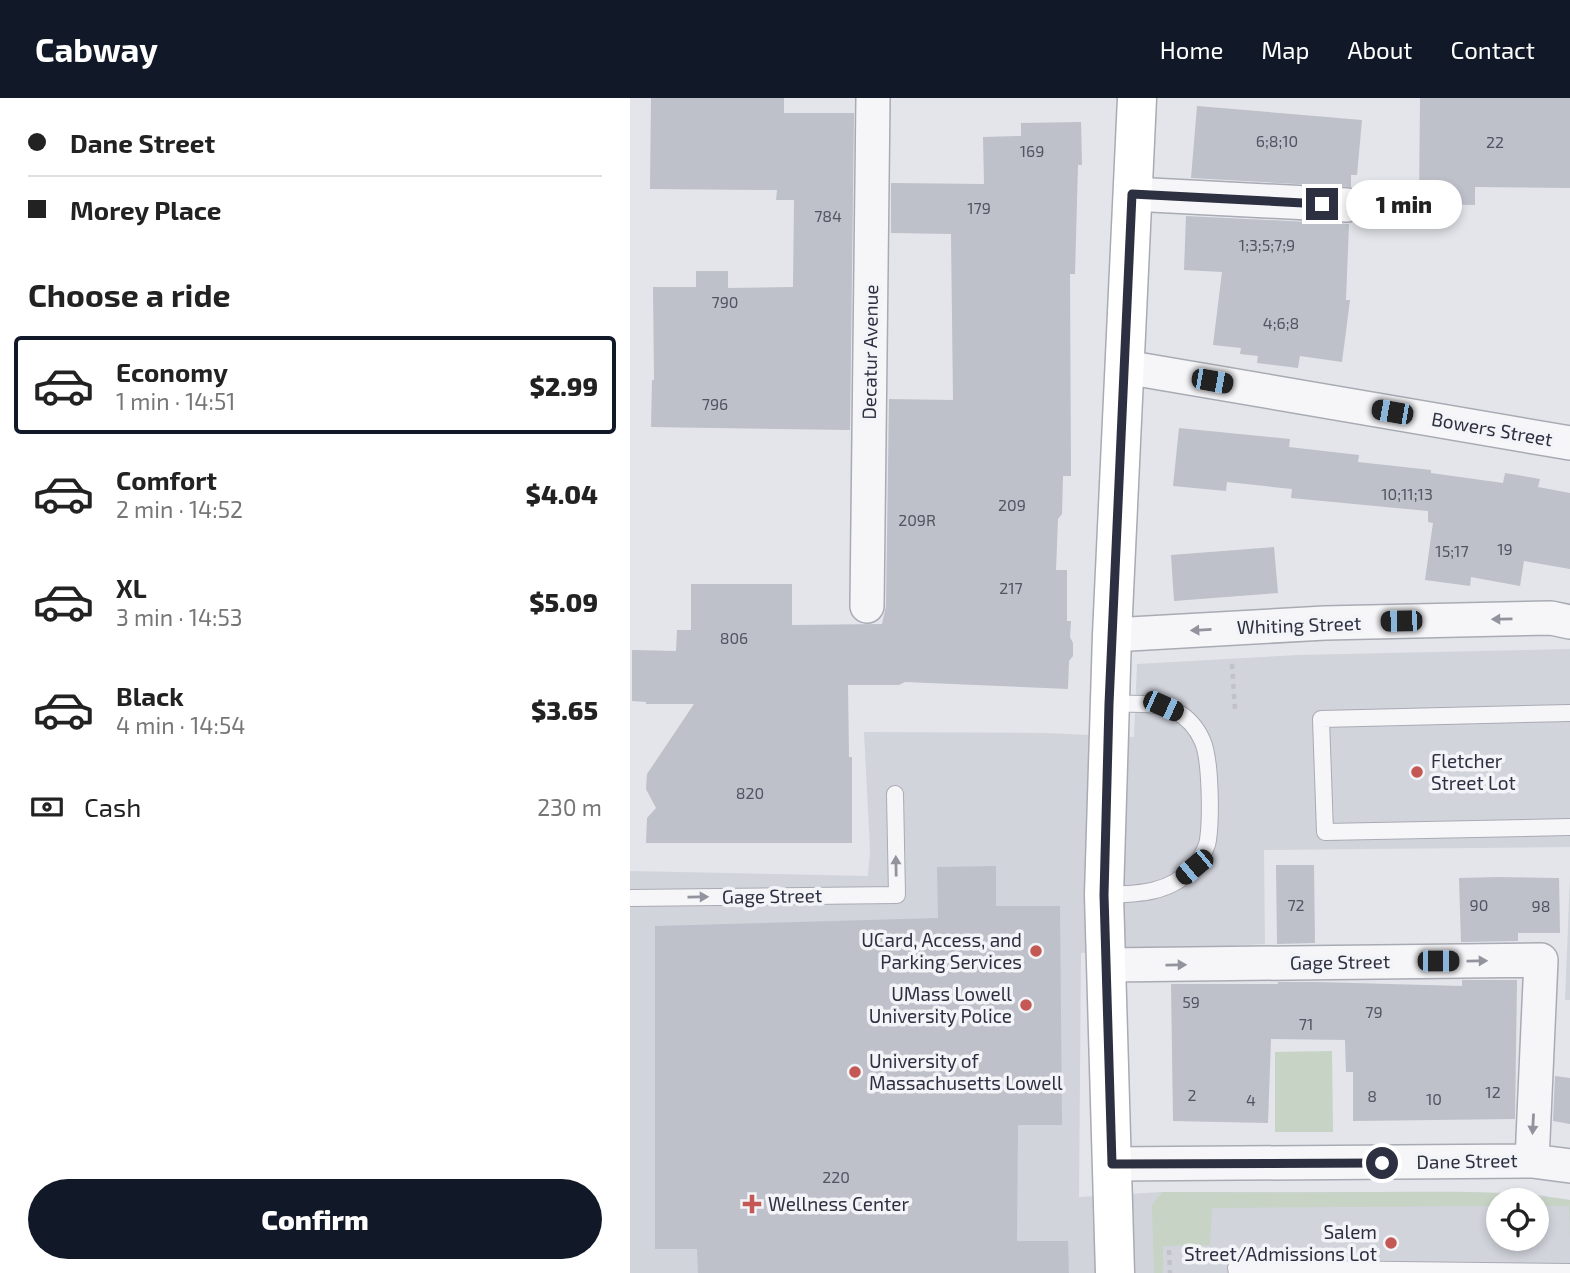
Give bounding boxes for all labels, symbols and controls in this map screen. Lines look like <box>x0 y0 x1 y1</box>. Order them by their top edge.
text: Cabway <box>35 29 158 69</box>
text: Home <box>1160 35 1223 64</box>
text: Map <box>1261 35 1309 64</box>
text: About <box>1347 35 1413 64</box>
text: Contact <box>1451 35 1535 64</box>
text: Dane Street <box>70 127 215 158</box>
house number: 6;8;10 <box>1256 131 1298 150</box>
house number: 22 <box>1486 132 1504 151</box>
house number: 169 <box>1020 141 1044 160</box>
callout: 1 min <box>1346 180 1462 228</box>
route end <box>1306 188 1338 220</box>
text: 1 min <box>1376 190 1432 218</box>
text: Morey Place <box>70 194 221 225</box>
house number: 179 <box>967 198 991 217</box>
house number: 784 <box>814 206 842 225</box>
house number: 1;3;5;7;9 <box>1239 235 1295 254</box>
text: Choose a ride <box>28 275 231 313</box>
street label: Decatur Avenue <box>857 284 882 420</box>
house number: 790 <box>712 292 739 311</box>
house number: 4;6;8 <box>1263 313 1299 332</box>
icon: car <box>32 354 95 417</box>
text: Economy <box>116 356 228 387</box>
car <box>1190 367 1235 395</box>
text: $2.99 <box>530 370 598 401</box>
text: 1 min · 14:51 <box>116 387 235 415</box>
house number: 796 <box>702 394 728 413</box>
car <box>1370 398 1415 426</box>
street label: Bowers Street <box>1430 407 1554 450</box>
icon: car <box>32 462 95 525</box>
text: Comfort <box>116 464 217 495</box>
text: $4.04 <box>526 478 598 509</box>
house number: 10;11;13 <box>1381 484 1433 503</box>
text: 2 min · 14:52 <box>116 495 243 523</box>
house number: 209 <box>998 495 1026 514</box>
house number: 209R <box>898 510 936 529</box>
house number: 19 <box>1497 539 1513 558</box>
house number: 15;17 <box>1435 541 1469 560</box>
icon: car <box>32 570 95 633</box>
text: XL <box>116 572 147 603</box>
house number: 217 <box>999 578 1023 597</box>
text: $5.09 <box>529 586 598 617</box>
text: 3 min · 14:53 <box>116 603 243 631</box>
car <box>1380 610 1423 632</box>
street label: Whiting Street <box>1236 611 1362 638</box>
one-way arrow <box>1491 614 1513 625</box>
one-way arrow <box>1190 624 1212 635</box>
house number: 806 <box>720 628 748 647</box>
icon: car <box>32 678 95 741</box>
text: Black <box>116 680 184 711</box>
car <box>1140 688 1187 724</box>
text: $3.65 <box>531 694 598 725</box>
text: 4 min · 14:54 <box>116 711 245 739</box>
place label: Fletcher Street Lot <box>1431 749 1516 794</box>
marker: Fletcher Street Lot <box>1409 764 1425 780</box>
house number: 820 <box>736 783 764 802</box>
icon: cash <box>28 788 66 826</box>
text: Cash <box>84 791 141 822</box>
text: 230 m <box>537 793 602 821</box>
car <box>1172 845 1217 889</box>
one-way arrow <box>890 855 902 877</box>
street label: Gage Street <box>722 883 822 908</box>
one-way arrow <box>687 891 709 903</box>
house number: 72 <box>1287 895 1305 914</box>
house number: 90 <box>1470 895 1488 914</box>
house number: 98 <box>1532 896 1550 915</box>
place label: UCard, Access, and Parking Services <box>861 928 1022 973</box>
marker: UCard, Access, and Parking Services <box>1028 943 1044 959</box>
street label: Gage Street <box>1290 949 1390 974</box>
car <box>1418 951 1460 972</box>
one-way arrow <box>1466 955 1488 967</box>
one-way arrow <box>1165 959 1187 970</box>
place label: UMass Lowell University Police <box>869 982 1012 1027</box>
house number: 59 <box>1182 992 1200 1011</box>
marker: UMass Lowell University Police <box>1018 997 1034 1013</box>
house number: 79 <box>1365 1002 1383 1021</box>
house number: 71 <box>1299 1014 1313 1033</box>
place label: University of Massachusetts Lowell <box>869 1049 1063 1094</box>
marker: University of Massachusetts Lowell <box>847 1064 863 1080</box>
house number: 12 <box>1485 1082 1501 1101</box>
house number: 2 <box>1188 1085 1197 1104</box>
house number: 8 <box>1367 1086 1377 1105</box>
house number: 10 <box>1426 1089 1442 1108</box>
house number: 4 <box>1246 1090 1256 1109</box>
one-way arrow <box>1528 1113 1539 1135</box>
route start <box>1366 1147 1398 1179</box>
street label: Dane Street <box>1416 1148 1518 1173</box>
house number: 220 <box>822 1167 850 1186</box>
button: Confirm <box>28 1179 602 1259</box>
map controls <box>1486 1188 1549 1251</box>
button: locate <box>1486 1188 1549 1251</box>
place label: Wellness Center <box>768 1192 909 1215</box>
marker: Wellness Center <box>742 1194 762 1214</box>
place label: Salem Street/Admissions Lot <box>1184 1220 1377 1265</box>
marker: Salem Street/Admissions Lot <box>1383 1235 1399 1251</box>

